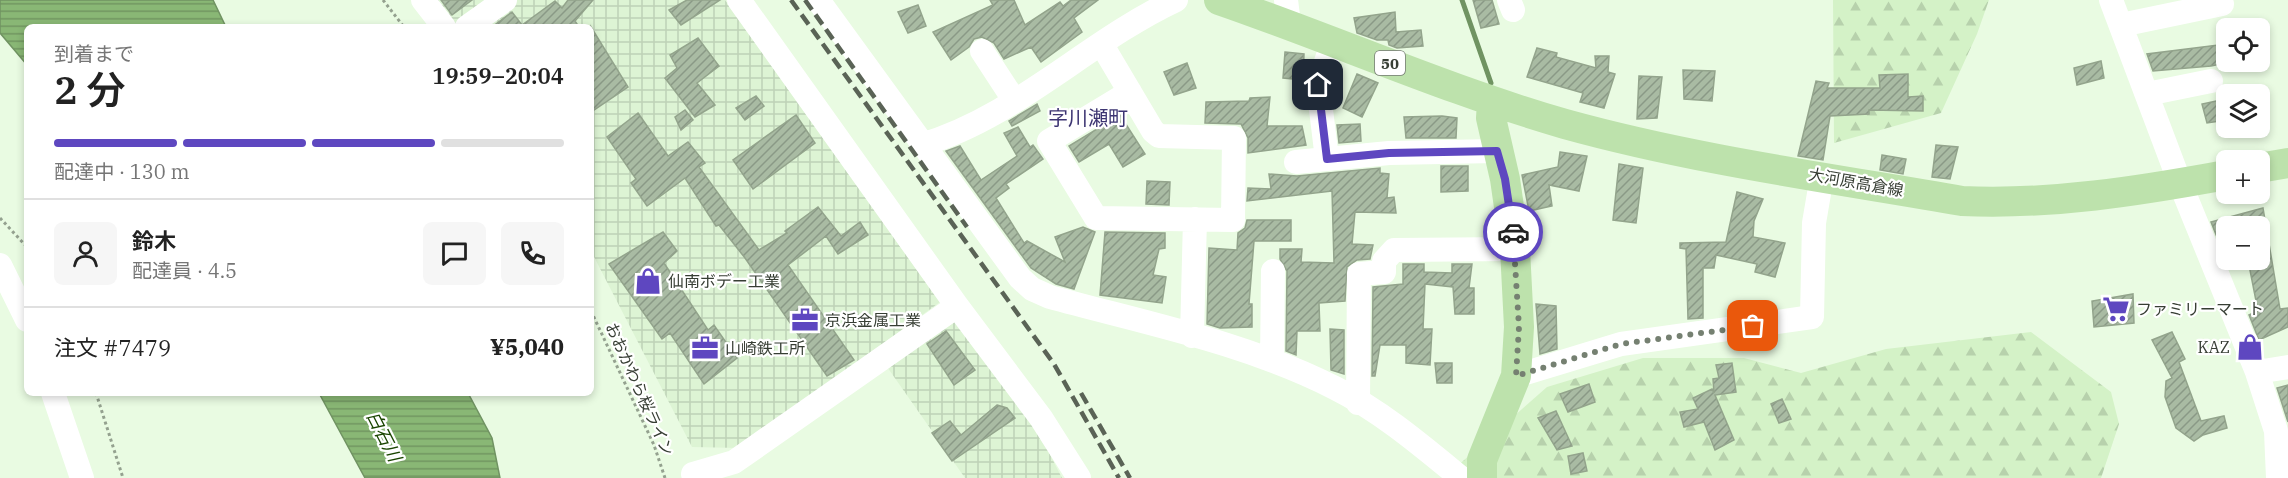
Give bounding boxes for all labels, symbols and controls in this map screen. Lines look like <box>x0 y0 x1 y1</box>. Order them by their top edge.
map controls <box>2216 18 2270 270</box>
button: locate <box>2216 18 2270 72</box>
text: 到着まで <box>54 40 134 67</box>
road number: 50 <box>1375 51 1405 75</box>
pin <box>1292 59 1343 110</box>
text: 19:59–20:04 <box>432 61 564 90</box>
text: 2 分 <box>54 64 125 115</box>
icon: home <box>1301 68 1334 101</box>
button: layers <box>2216 84 2270 138</box>
district label: 字川瀬町 <box>1048 104 1128 131</box>
button: + <box>2216 150 2270 204</box>
text: 配達中 · 130 m <box>54 158 189 185</box>
street label: 大河原高倉線 <box>1807 164 1905 200</box>
courier <box>1483 202 1543 262</box>
icon: car <box>1497 216 1530 249</box>
button: − <box>2216 216 2270 270</box>
button: person <box>54 222 117 285</box>
button: chat <box>423 222 486 285</box>
button: phone <box>501 222 564 285</box>
text: 鈴木 <box>132 226 176 255</box>
text: 配達員 · 4.5 <box>132 257 237 284</box>
shop icon: 仙南ボデー工業 <box>633 266 663 296</box>
place label: 仙南ボデー工業 <box>668 271 780 291</box>
supermarket icon: ファミリーマート <box>2101 294 2131 324</box>
place label: ファミリーマート <box>2136 299 2264 319</box>
pin <box>1727 300 1778 351</box>
office icon: 京浜金属工業 <box>790 305 820 335</box>
icon: bag <box>1736 309 1769 342</box>
place label: 京浜金属工業 <box>825 310 921 330</box>
street label: おおかわら桜ライン <box>602 319 678 459</box>
text: ¥5,040 <box>490 332 564 361</box>
shop icon: KAZ <box>2235 332 2265 362</box>
text: 注文 #7479 <box>54 333 171 362</box>
office icon: 山崎鉄工所 <box>690 333 720 363</box>
place label: KAZ <box>2198 337 2230 357</box>
place label: 山崎鉄工所 <box>725 338 805 358</box>
water label: 白石川 <box>361 407 407 467</box>

